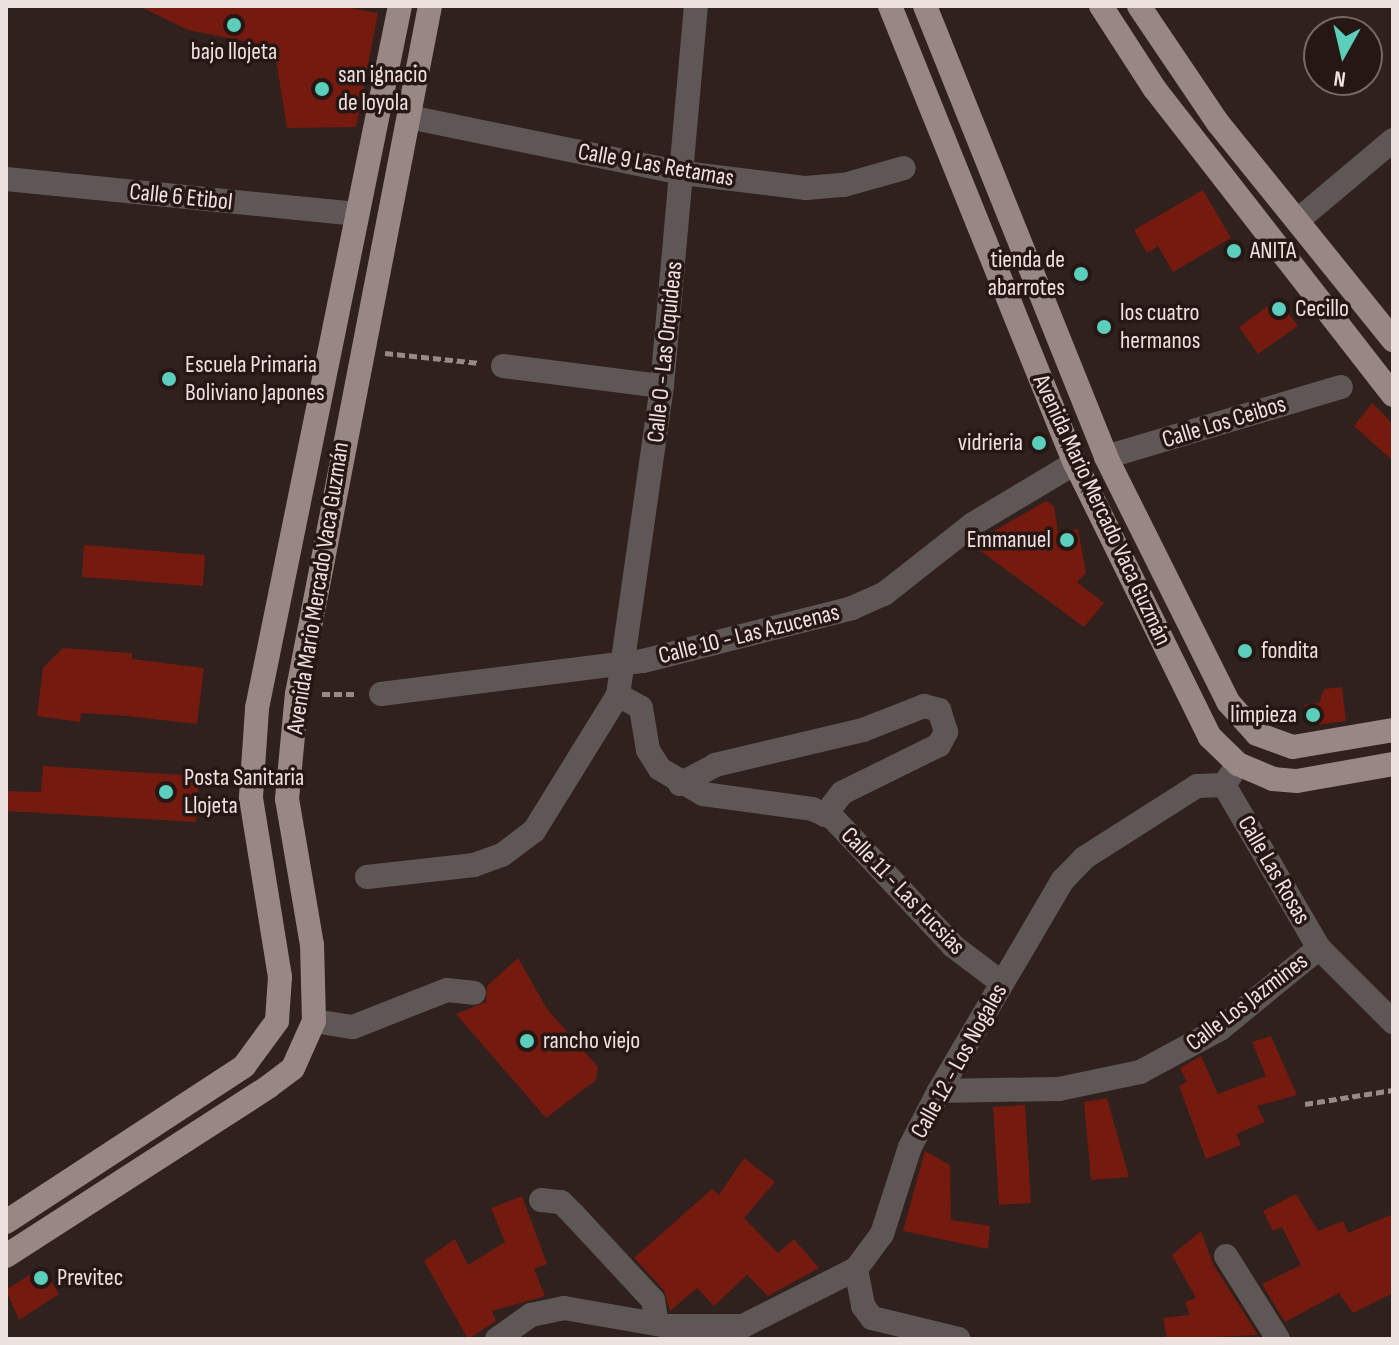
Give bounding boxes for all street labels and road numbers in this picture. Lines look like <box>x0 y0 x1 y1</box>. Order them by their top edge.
street label: Calle 9 Las Retamas <box>576 137 736 193</box>
street label: Calle 6 Etibol <box>128 177 234 217</box>
street label: Calle O - Las Orquideas <box>641 260 689 444</box>
street label: Avenida Mario Mercado Vaca Guzmán <box>1027 370 1177 650</box>
street label: Calle Los Ceibos <box>1159 390 1289 454</box>
street label: Avenida Mario Mercado Vaca Guzmán <box>281 440 355 736</box>
street label: Calle 10 - Las Azucenas <box>656 598 842 670</box>
street label: Calle Las Rosas <box>1231 811 1317 929</box>
street label: Calle 11 - Las Fucsias <box>835 821 971 961</box>
street label: Calle Los Jazmines <box>1180 947 1314 1057</box>
street label: Calle 12 - Los Nogales <box>905 979 1013 1143</box>

